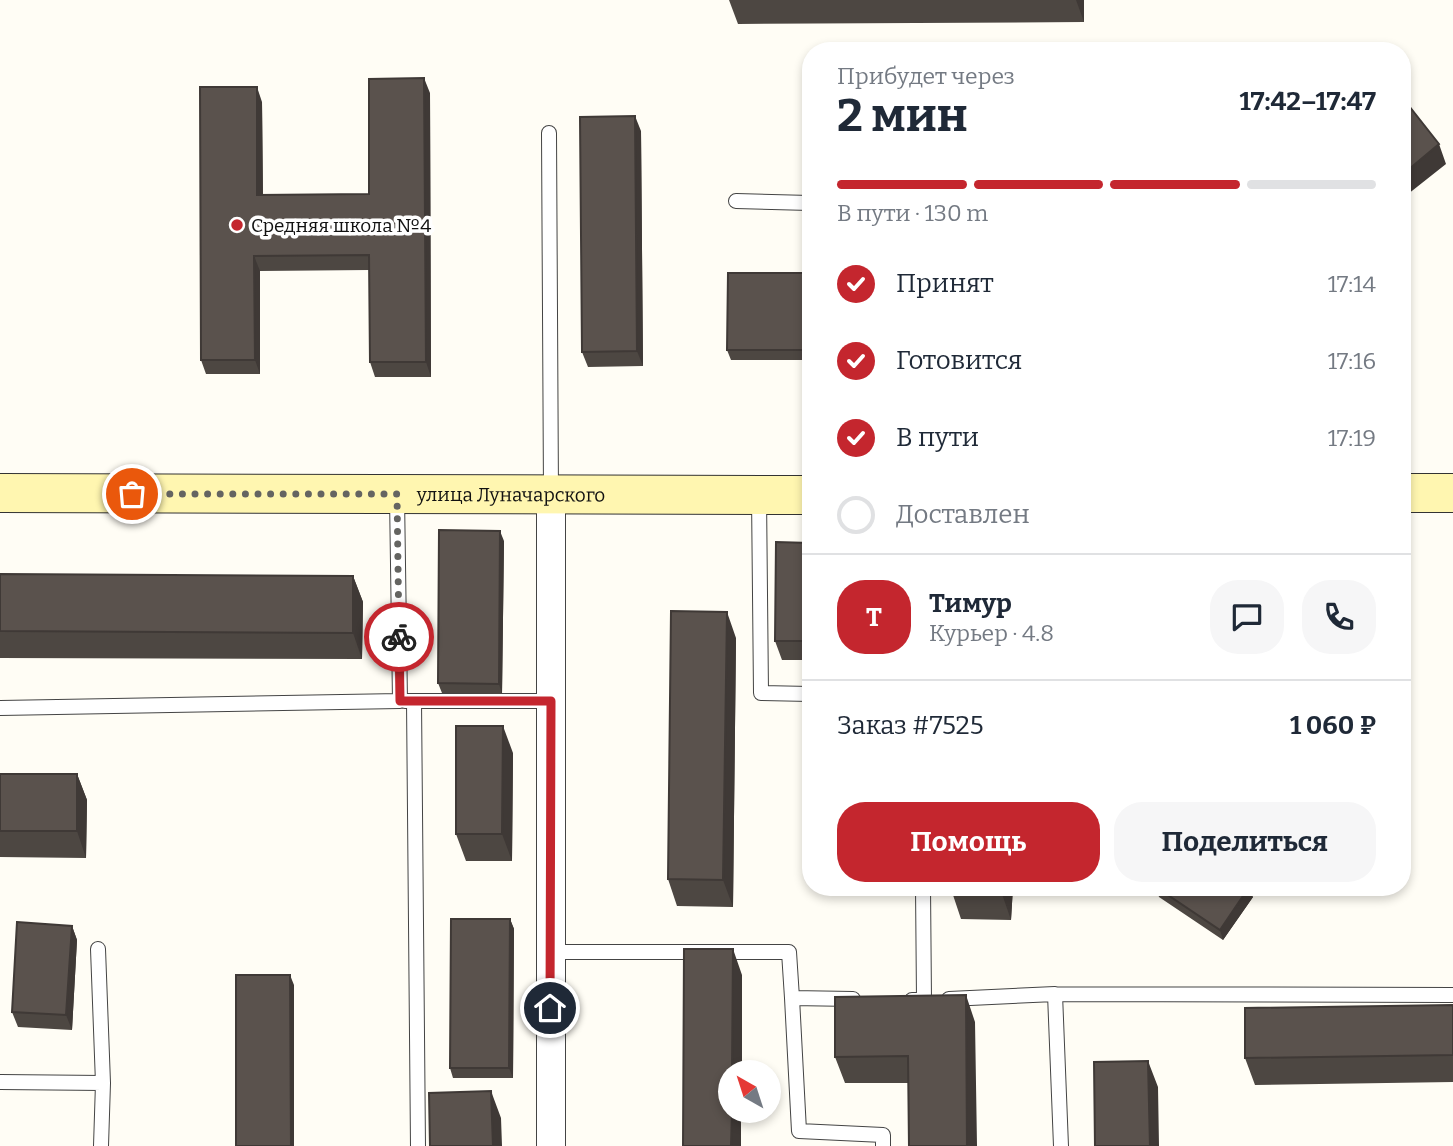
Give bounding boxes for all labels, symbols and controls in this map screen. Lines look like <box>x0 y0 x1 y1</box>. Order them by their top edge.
text: Прибудет через <box>837 62 1015 90</box>
text: 17:42–17:47 <box>1239 86 1376 117</box>
text: 2 мин <box>837 88 968 143</box>
text: В пути · 130 m <box>837 199 988 227</box>
place label: Средняя школа №4 <box>251 214 431 237</box>
marker: Средняя школа №4 <box>229 217 245 233</box>
icon: check <box>837 265 875 303</box>
text: Принят <box>896 268 994 299</box>
text: 17:14 <box>1328 270 1376 298</box>
icon: check <box>837 342 875 380</box>
text: Готовится <box>896 345 1022 376</box>
text: 17:16 <box>1328 347 1376 375</box>
icon: check <box>837 419 875 457</box>
text: В пути <box>896 422 979 453</box>
text: 17:19 <box>1328 424 1376 452</box>
pin <box>102 464 162 524</box>
icon: bag <box>113 475 151 513</box>
street label: улица Луначарского <box>416 483 605 506</box>
text: Доставлен <box>896 499 1030 530</box>
button: chat <box>1210 580 1284 654</box>
button: phone <box>1302 580 1376 654</box>
text: Тимур <box>929 588 1012 619</box>
courier <box>364 602 434 672</box>
text: Т <box>866 602 882 633</box>
icon: bike <box>380 618 418 656</box>
text: Курьер · 4.8 <box>929 619 1054 647</box>
text: Заказ #7525 <box>837 710 984 741</box>
text: 1 060 ₽ <box>1290 710 1376 741</box>
button: Помощь <box>837 802 1100 882</box>
button: Поделиться <box>1114 802 1376 882</box>
pin <box>520 978 580 1038</box>
icon: home <box>531 989 569 1027</box>
north arrow <box>718 1060 780 1124</box>
map controls <box>718 1060 781 1123</box>

